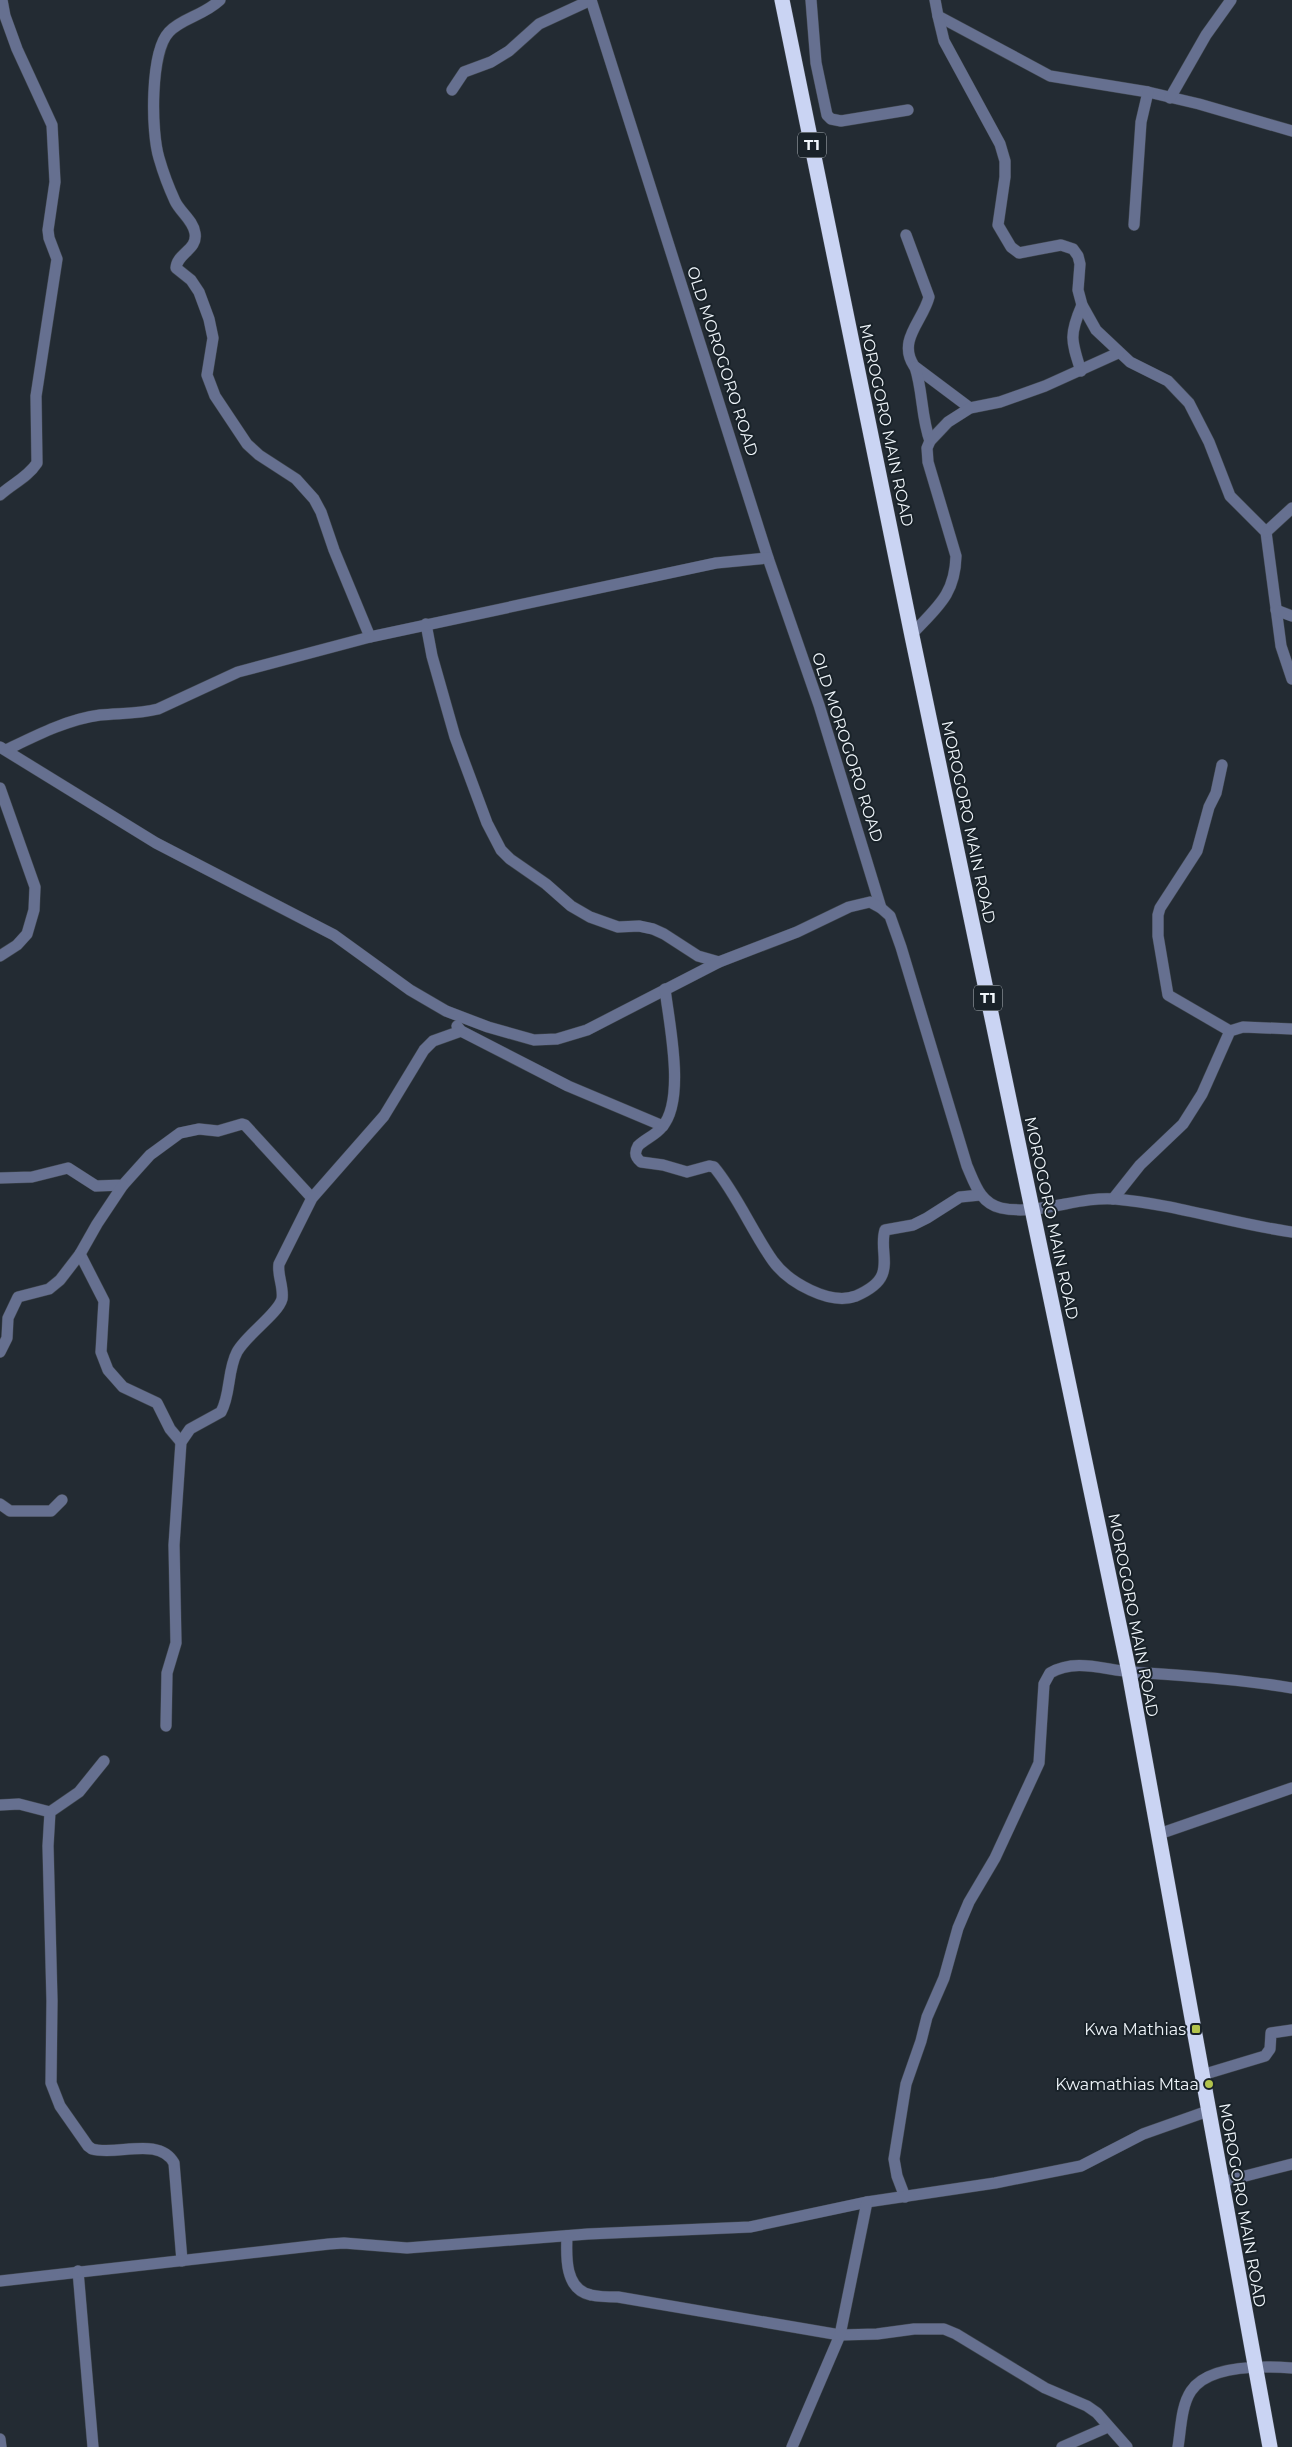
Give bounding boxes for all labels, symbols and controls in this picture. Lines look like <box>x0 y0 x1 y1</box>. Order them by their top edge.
road number: T1 <box>798 132 826 158</box>
street label: OLD MOROGORO ROAD <box>683 264 762 458</box>
street label: MOROGORO MAIN ROAD <box>856 322 917 528</box>
street label: OLD MOROGORO ROAD <box>808 650 887 844</box>
street label: MOROGORO MAIN ROAD <box>938 719 999 925</box>
road number: T1 <box>974 986 1002 1010</box>
street label: MOROGORO MAIN ROAD <box>1021 1115 1082 1321</box>
street label: MOROGORO MAIN ROAD <box>1104 1512 1163 1718</box>
place label: Kwa Mathias <box>1084 2020 1186 2039</box>
marker: Kwa Mathias <box>1190 2023 1202 2035</box>
place label: Kwamathias Mtaa <box>1055 2075 1199 2094</box>
marker: Kwamathias Mtaa <box>1203 2078 1215 2090</box>
street label: MOROGORO MAIN ROAD <box>1215 2102 1270 2309</box>

